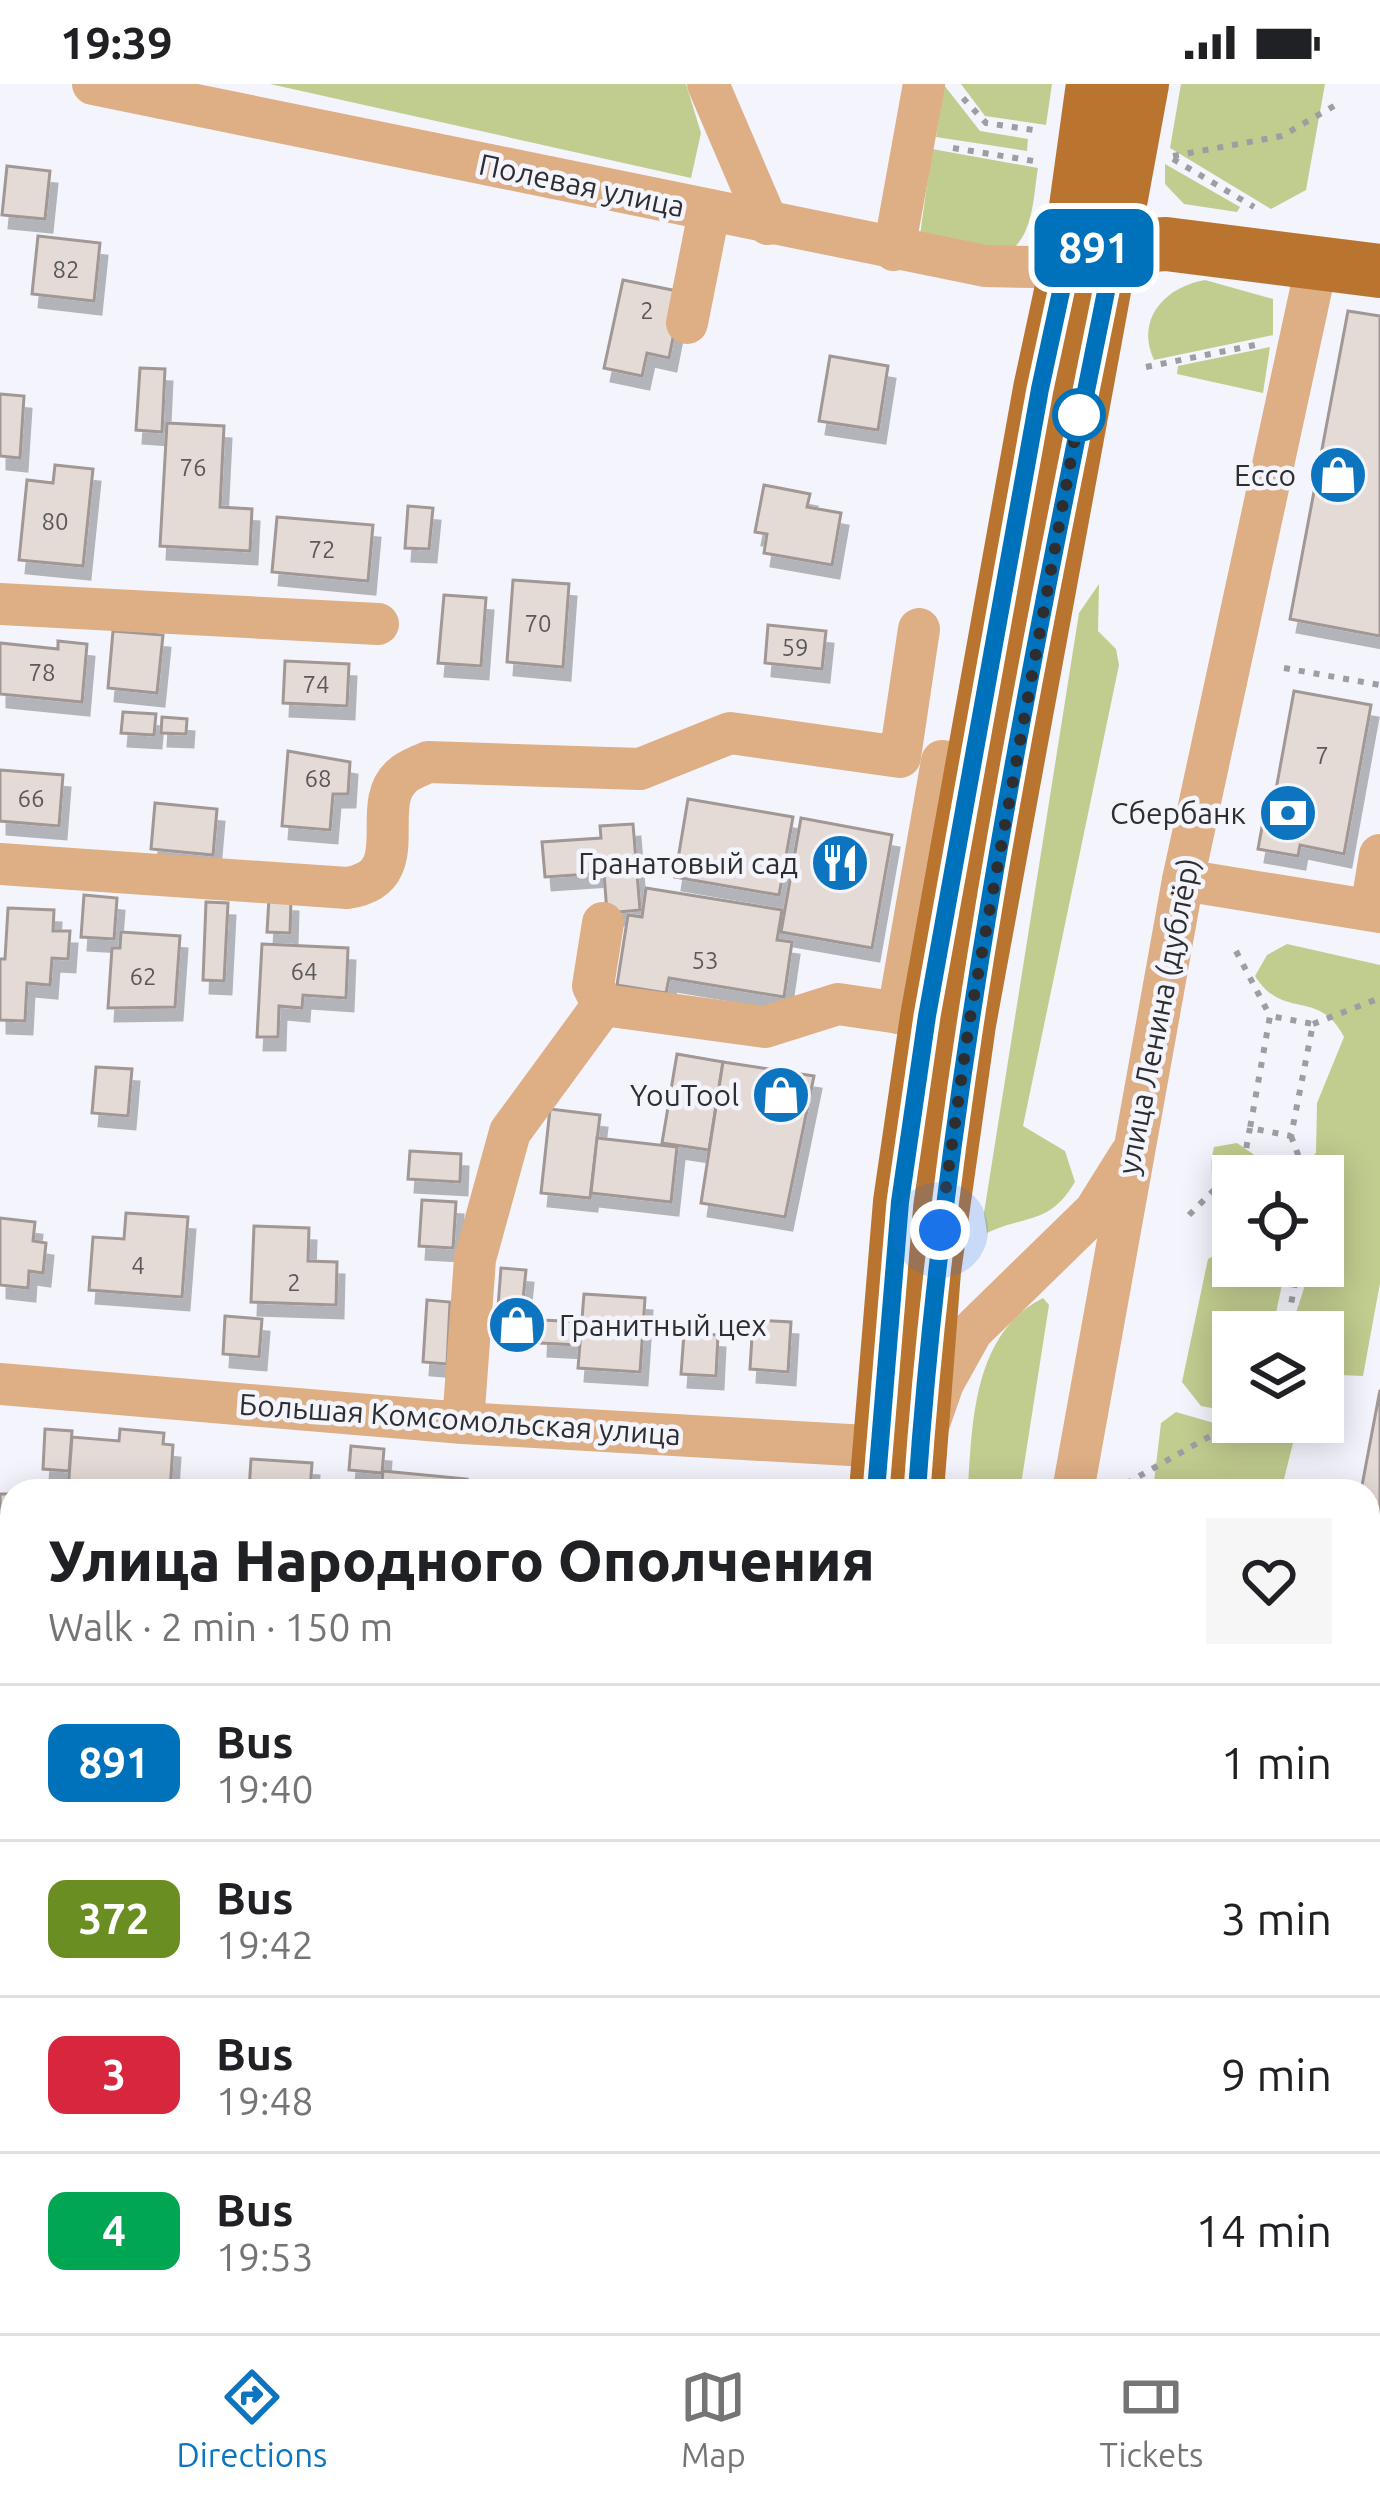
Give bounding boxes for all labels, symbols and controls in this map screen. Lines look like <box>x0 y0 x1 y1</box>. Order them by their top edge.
text: 19:39 <box>60 17 173 68</box>
street label: Полевая улица <box>476 147 688 223</box>
line badge: 891 <box>1025 209 1163 287</box>
text: 891 <box>1058 224 1130 271</box>
house number: 82 <box>52 256 80 283</box>
house number: 2 <box>640 297 654 324</box>
unlabelled marker <box>1054 390 1104 440</box>
shop icon: Ecco <box>1307 444 1369 506</box>
house number: 76 <box>179 454 207 481</box>
place label: Ecco <box>1234 458 1296 492</box>
house number: 80 <box>41 508 69 535</box>
house number: 72 <box>308 536 336 563</box>
house number: 70 <box>524 610 552 637</box>
house number: 59 <box>781 634 809 661</box>
house number: 78 <box>28 659 56 686</box>
house number: 74 <box>302 671 330 698</box>
house number: 7 <box>1315 742 1329 769</box>
house number: 68 <box>304 765 332 792</box>
bank icon: Сбербанк <box>1257 782 1319 844</box>
house number: 66 <box>17 785 45 812</box>
place label: Сбербанк <box>1110 796 1246 830</box>
restaurant icon: Гранатовый сад <box>809 832 871 894</box>
place label: Гранатовый сад <box>578 846 798 880</box>
street label: улица Ленина (дублёр) <box>1111 855 1205 1177</box>
house number: 53 <box>691 947 719 974</box>
house number: 64 <box>290 958 318 985</box>
house number: 62 <box>129 963 157 990</box>
shop icon: YouTool <box>750 1064 812 1126</box>
place label: YouTool <box>630 1078 739 1112</box>
map controls <box>1212 1155 1344 1443</box>
button: locate <box>1212 1155 1344 1287</box>
your location <box>910 1200 970 1260</box>
house number: 4 <box>131 1252 145 1279</box>
house number: 2 <box>287 1269 301 1296</box>
shop icon: Гранитный цех <box>486 1294 548 1356</box>
place label: Гранитный цех <box>559 1308 767 1342</box>
button: layers <box>1212 1311 1344 1443</box>
street label: Большая Комсомольская улица <box>238 1387 682 1451</box>
button: heart <box>1206 1518 1332 1644</box>
text: Улица Народного Ополчения <box>48 1528 875 1592</box>
text: Walk · 2 min · 150 m <box>48 1605 393 1648</box>
text: Bus <box>216 1716 293 1767</box>
text: 1 min <box>1221 1737 1332 1788</box>
text: 891 <box>78 1739 150 1786</box>
text: 19:40 <box>216 1767 314 1810</box>
text: Bus <box>216 1872 293 1923</box>
text: 3 min <box>1221 1893 1332 1944</box>
text: 372 <box>78 1895 150 1942</box>
text: 19:42 <box>216 1923 314 1966</box>
text: Bus <box>216 2028 293 2079</box>
text: 9 min <box>1221 2049 1332 2100</box>
text: 3 <box>102 2051 126 2098</box>
text: 19:48 <box>216 2079 314 2122</box>
text: Bus <box>216 2184 293 2235</box>
text: 14 min <box>1195 2205 1332 2256</box>
text: 4 <box>102 2207 126 2254</box>
text: 19:53 <box>216 2235 314 2278</box>
tab: Directions <box>177 2364 327 2473</box>
tab: Map <box>680 2364 746 2473</box>
tab: Tickets <box>1099 2364 1203 2473</box>

